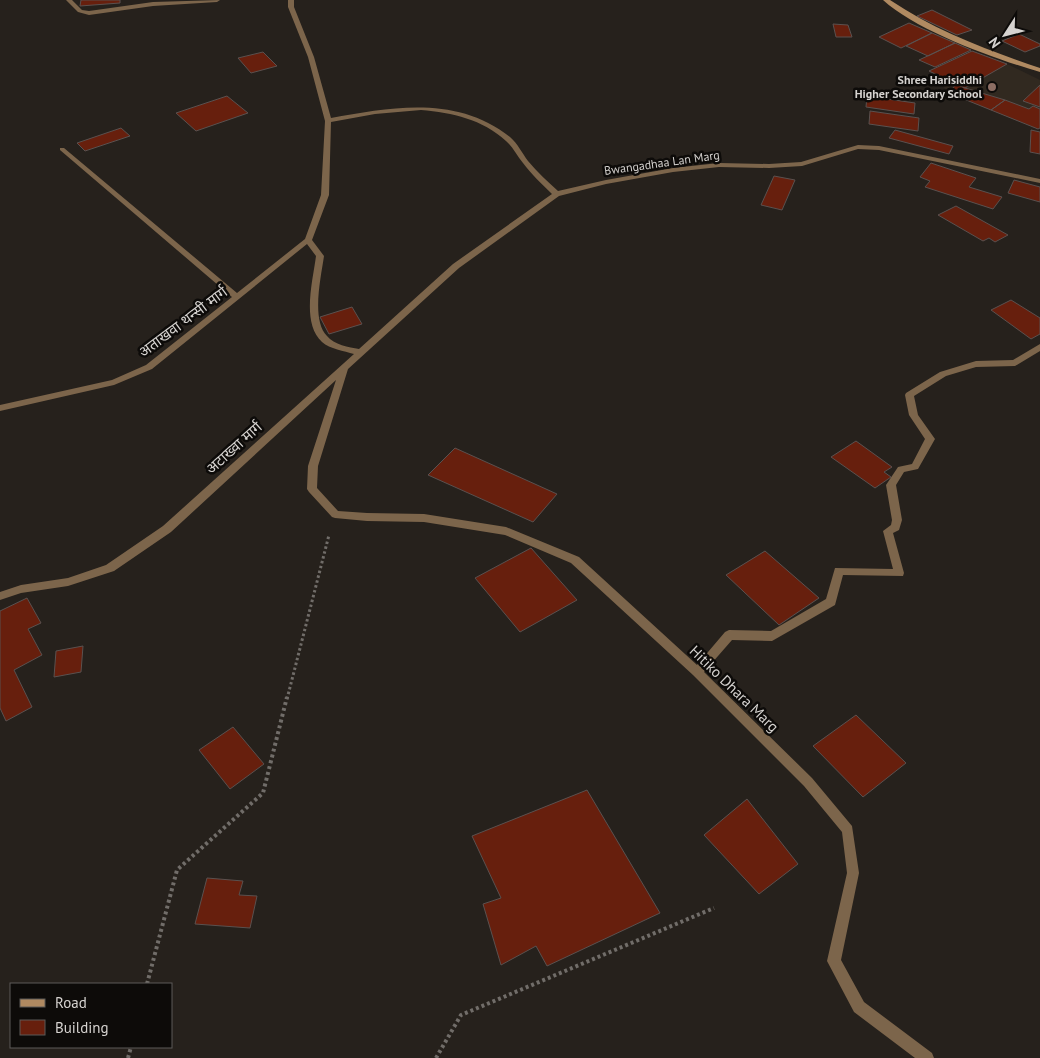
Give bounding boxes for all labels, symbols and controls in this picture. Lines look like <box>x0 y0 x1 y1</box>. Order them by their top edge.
north arrow <box>980 10 1030 60</box>
text: N <box>984 34 1004 52</box>
place label: Shree Harisiddhi Higher Secondary School <box>855 72 982 101</box>
marker: Shree Harisiddhi Higher Secondary School <box>986 81 998 93</box>
street label: Bwangadhaa Lan Marg <box>603 147 721 178</box>
street label: अताखवा थन्सी मार्ग <box>135 281 232 361</box>
street label: अटाख्वा मार्ग <box>202 417 267 478</box>
street label: Hitiko Dhara Marg <box>686 641 783 736</box>
legend <box>10 983 172 1048</box>
text: Road <box>55 993 87 1012</box>
text: Building <box>55 1018 109 1037</box>

